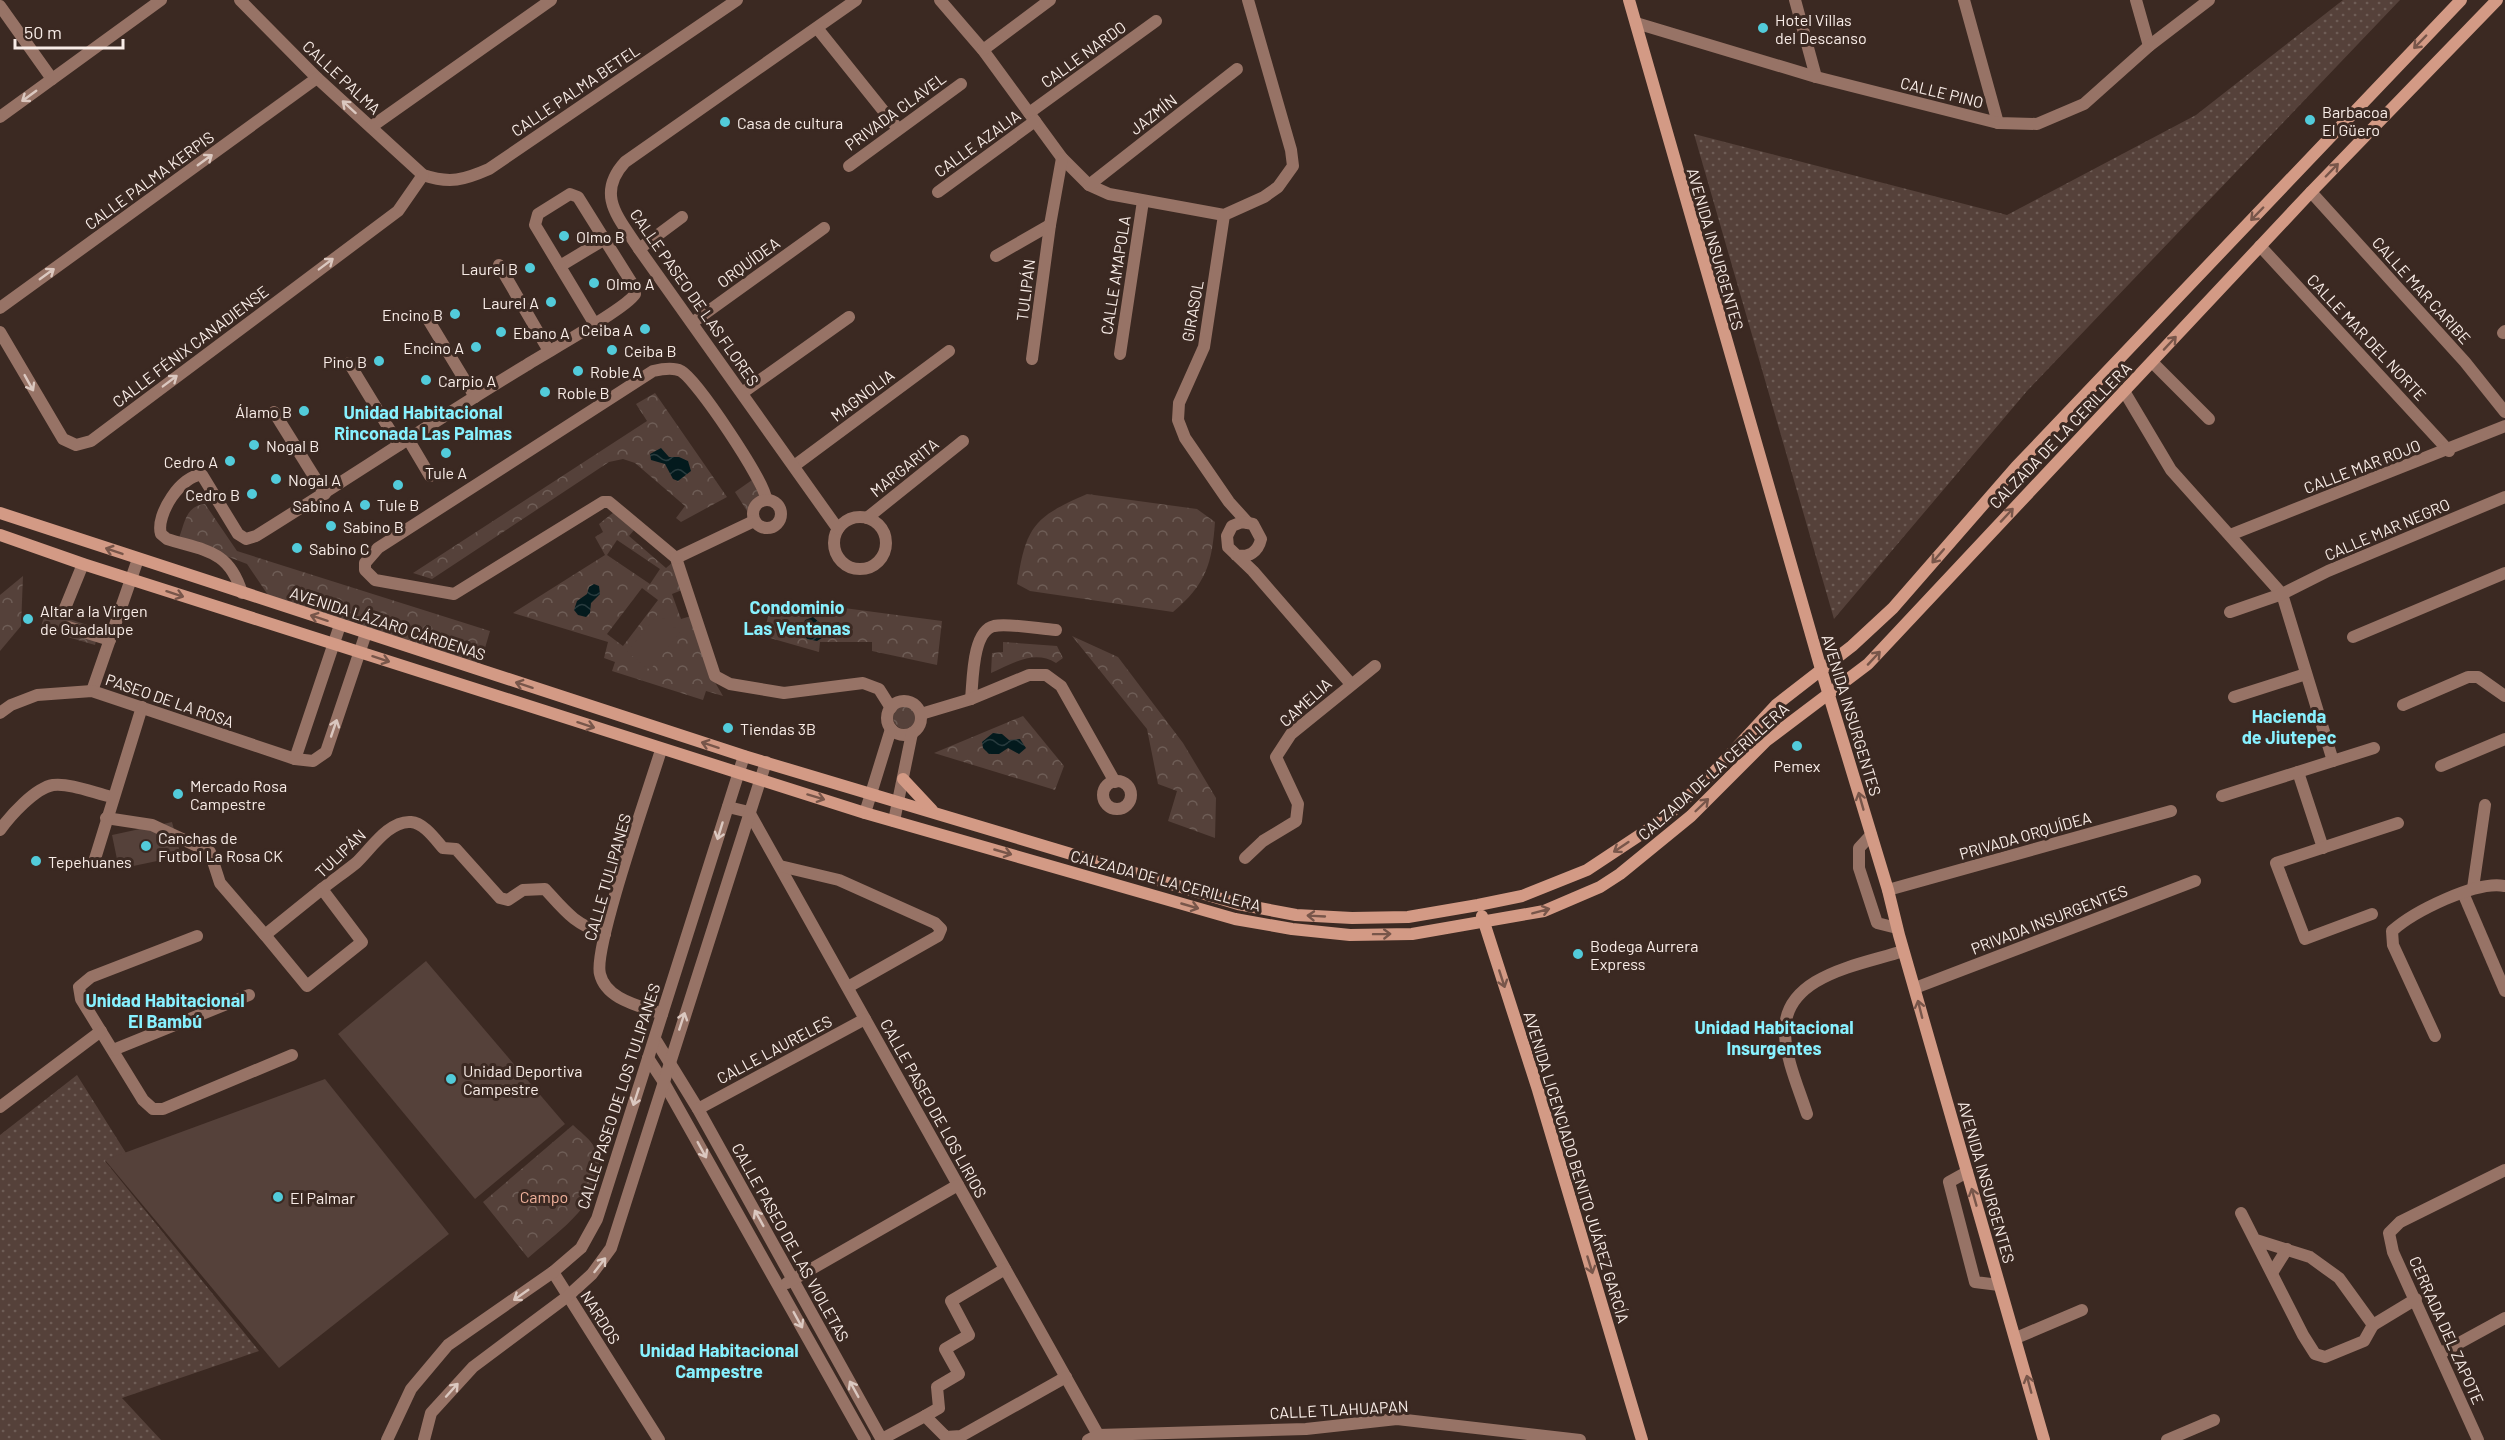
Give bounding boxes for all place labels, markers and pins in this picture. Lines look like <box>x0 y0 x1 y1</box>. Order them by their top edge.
place label: Hotel Villas del Descanso <box>1775 10 1867 47</box>
marker: Hotel Villas del Descanso <box>1756 21 1770 35</box>
place label: Barbacoa El Güero <box>2322 102 2388 139</box>
place label: Casa de cultura <box>737 113 843 132</box>
marker: Barbacoa El Güero <box>2303 113 2317 127</box>
marker: Casa de cultura <box>718 115 732 129</box>
place label: Olmo B <box>576 227 625 246</box>
marker: Olmo B <box>557 229 571 243</box>
place label: Laurel B <box>461 259 518 278</box>
marker: Laurel B <box>523 261 537 275</box>
place label: Olmo A <box>606 274 655 293</box>
marker: Olmo A <box>587 276 601 290</box>
place label: Laurel A <box>482 293 539 312</box>
marker: Laurel A <box>544 295 558 309</box>
place label: Encino B <box>382 305 443 324</box>
marker: Encino B <box>448 307 462 321</box>
place label: Ceiba A <box>581 320 633 339</box>
marker: Ceiba A <box>638 322 652 336</box>
place label: Ebano A <box>513 323 570 342</box>
marker: Ebano A <box>494 325 508 339</box>
place label: Encino A <box>403 338 464 357</box>
marker: Encino A <box>469 340 483 354</box>
place label: Ceiba B <box>624 341 676 360</box>
marker: Ceiba B <box>605 343 619 357</box>
place label: Pino B <box>323 352 367 371</box>
marker: Pino B <box>372 354 386 368</box>
place label: Roble A <box>590 362 643 381</box>
marker: Roble A <box>571 364 585 378</box>
place label: Carpio A <box>438 371 496 390</box>
marker: Carpio A <box>419 373 433 387</box>
place label: Roble B <box>557 383 610 402</box>
marker: Roble B <box>538 385 552 399</box>
place label: Álamo B <box>235 402 292 421</box>
marker: Álamo B <box>297 404 311 418</box>
place label: Nogal B <box>266 436 319 455</box>
marker: Nogal B <box>247 438 261 452</box>
marker: Tule A <box>439 446 453 460</box>
place label: Cedro A <box>164 452 218 471</box>
marker: Cedro A <box>223 454 237 468</box>
place label: Tule A <box>425 463 467 482</box>
place label: Nogal A <box>288 470 341 489</box>
marker: Nogal A <box>269 472 283 486</box>
marker: Tule B <box>391 478 405 492</box>
place label: Cedro B <box>185 485 240 504</box>
marker: Cedro B <box>245 487 259 501</box>
place label: Tule B <box>377 495 419 514</box>
place label: Sabino A <box>293 496 353 515</box>
marker: Sabino A <box>358 498 372 512</box>
place label: Sabino B <box>343 517 404 536</box>
marker: Sabino B <box>324 519 338 533</box>
place label: Sabino C <box>309 539 369 558</box>
marker: Sabino C <box>290 541 304 555</box>
place label: Altar a la Virgen de Guadalupe <box>40 601 148 638</box>
marker: Altar a la Virgen de Guadalupe <box>21 612 35 626</box>
place label: Tiendas 3B <box>740 719 816 738</box>
marker: Tiendas 3B <box>721 721 735 735</box>
marker: Pemex <box>1790 739 1804 753</box>
place label: Pemex <box>1774 756 1821 775</box>
place label: Mercado Rosa Campestre <box>190 776 287 813</box>
marker: Mercado Rosa Campestre <box>171 787 185 801</box>
place label: Canchas de Futbol La Rosa CK <box>158 828 283 865</box>
marker: Canchas de Futbol La Rosa CK <box>139 839 153 853</box>
place label: Tepehuanes <box>48 852 132 871</box>
marker: Tepehuanes <box>29 854 43 868</box>
place label: Bodega Aurrera Express <box>1590 936 1698 973</box>
marker: Bodega Aurrera Express <box>1571 947 1585 961</box>
place label: Unidad Deportiva Campestre <box>463 1061 582 1098</box>
marker: Unidad Deportiva Campestre <box>444 1072 458 1086</box>
place label: El Palmar <box>290 1188 355 1207</box>
marker: El Palmar <box>271 1190 285 1204</box>

